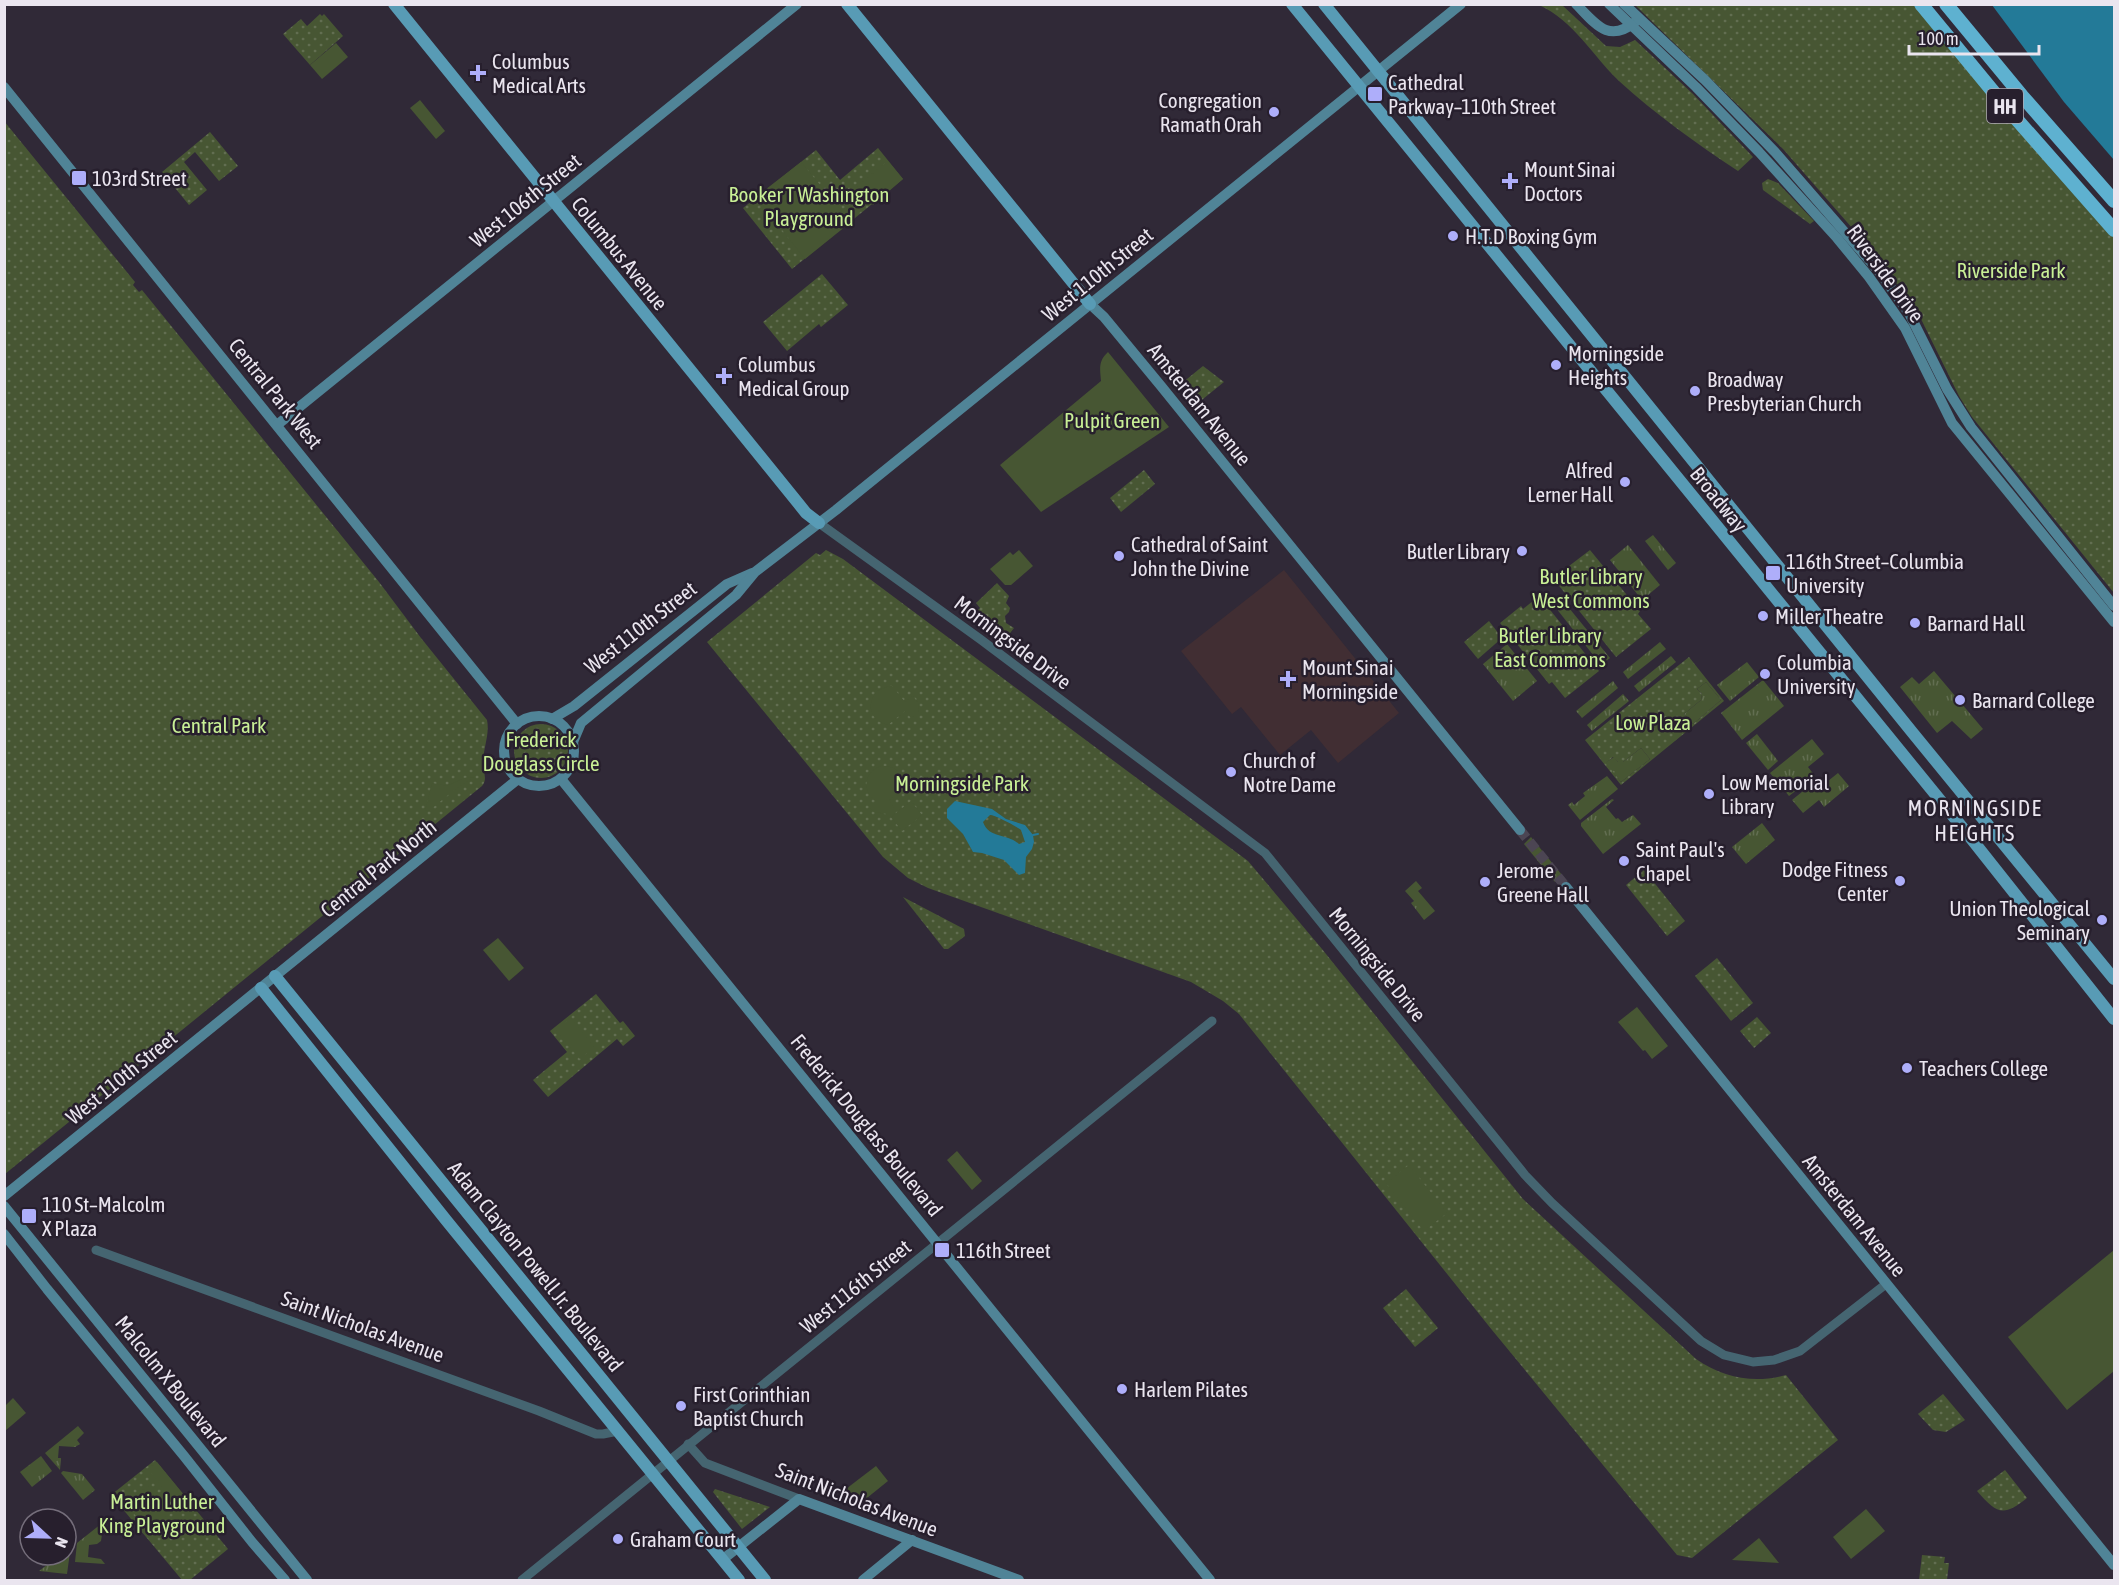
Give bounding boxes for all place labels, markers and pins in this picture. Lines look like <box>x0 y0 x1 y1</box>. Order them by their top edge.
place label: Columbus Medical Arts <box>492 49 586 97</box>
marker: Columbus Medical Arts <box>469 64 487 82</box>
place label: Cathedral Parkway–110th Street <box>1388 70 1556 118</box>
marker: Cathedral Parkway–110th Street <box>1366 85 1384 103</box>
place label: Congregation Ramath Orah <box>1158 88 1262 136</box>
marker: Congregation Ramath Orah <box>1267 105 1281 119</box>
place label: Mount Sinai Doctors <box>1524 157 1616 205</box>
place label: 103rd Street <box>92 166 187 190</box>
marker: 103rd Street <box>70 169 88 187</box>
marker: Mount Sinai Doctors <box>1501 172 1519 190</box>
place label: H.T.D Boxing Gym <box>1465 224 1597 248</box>
marker: H.T.D Boxing Gym <box>1446 229 1460 243</box>
place label: Morningside Heights <box>1568 341 1664 389</box>
place label: Columbus Medical Group <box>738 352 850 400</box>
marker: Morningside Heights <box>1549 358 1563 372</box>
marker: Columbus Medical Group <box>715 367 733 385</box>
place label: Broadway Presbyterian Church <box>1707 367 1862 415</box>
marker: Broadway Presbyterian Church <box>1688 384 1702 398</box>
place label: Alfred Lerner Hall <box>1527 458 1613 506</box>
marker: Alfred Lerner Hall <box>1618 475 1632 489</box>
place label: Cathedral of Saint John the Divine <box>1131 532 1268 580</box>
place label: Butler Library <box>1407 539 1510 563</box>
marker: Butler Library <box>1515 544 1529 558</box>
marker: Cathedral of Saint John the Divine <box>1112 549 1126 563</box>
place label: 116th Street–Columbia University <box>1786 549 1964 597</box>
marker: 116th Street–Columbia University <box>1764 564 1782 582</box>
place label: Miller Theatre <box>1775 604 1884 628</box>
marker: Miller Theatre <box>1756 609 1770 623</box>
place label: Barnard Hall <box>1927 611 2025 635</box>
marker: Barnard Hall <box>1908 616 1922 630</box>
place label: Columbia University <box>1777 650 1856 698</box>
place label: Mount Sinai Morningside <box>1302 655 1398 703</box>
marker: Columbia University <box>1758 667 1772 681</box>
marker: Mount Sinai Morningside <box>1279 670 1297 688</box>
place label: Barnard College <box>1972 688 2095 712</box>
marker: Barnard College <box>1953 693 1967 707</box>
place label: Church of Notre Dame <box>1243 748 1336 796</box>
marker: Church of Notre Dame <box>1224 765 1238 779</box>
place label: Low Memorial Library <box>1721 770 1830 818</box>
marker: Low Memorial Library <box>1702 787 1716 801</box>
place label: Saint Paul's Chapel <box>1636 837 1725 885</box>
marker: Saint Paul's Chapel <box>1617 854 1631 868</box>
place label: Dodge Fitness Center <box>1782 857 1889 905</box>
place label: Jerome Greene Hall <box>1497 858 1589 906</box>
marker: Dodge Fitness Center <box>1893 874 1907 888</box>
marker: Jerome Greene Hall <box>1478 875 1492 889</box>
place label: Union Theological Seminary <box>1949 896 2090 944</box>
marker: Union Theological Seminary <box>2095 913 2109 927</box>
place label: Teachers College <box>1919 1056 2048 1080</box>
marker: Teachers College <box>1900 1061 1914 1075</box>
place label: 110 St–Malcolm X Plaza <box>42 1192 165 1240</box>
marker: 110 St–Malcolm X Plaza <box>20 1207 38 1225</box>
place label: 116th Street <box>956 1238 1051 1262</box>
marker: 116th Street <box>933 1241 951 1259</box>
place label: Harlem Pilates <box>1134 1377 1248 1401</box>
place label: First Corinthian Baptist Church <box>693 1382 810 1430</box>
marker: Harlem Pilates <box>1115 1382 1129 1396</box>
marker: First Corinthian Baptist Church <box>674 1399 688 1413</box>
place label: Graham Court <box>630 1527 736 1551</box>
marker: Graham Court <box>611 1532 625 1546</box>

